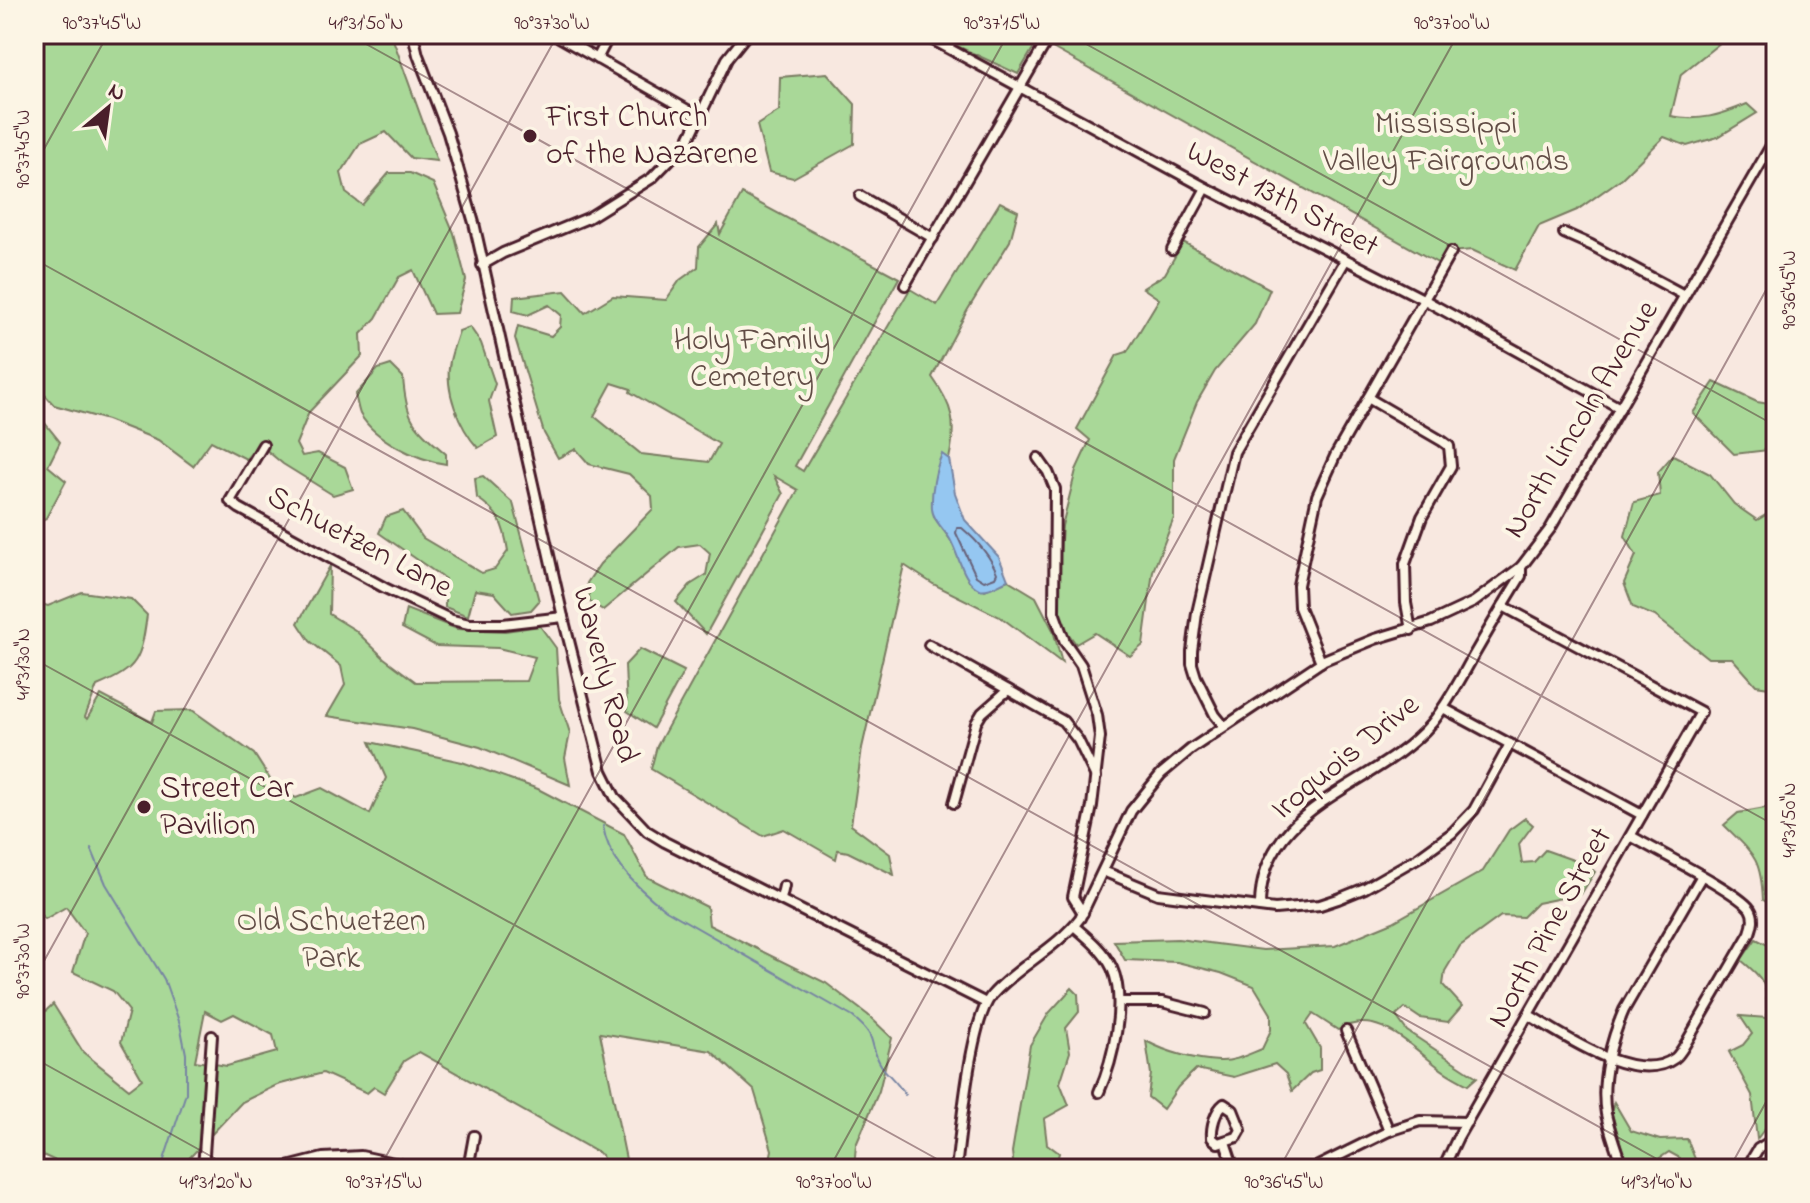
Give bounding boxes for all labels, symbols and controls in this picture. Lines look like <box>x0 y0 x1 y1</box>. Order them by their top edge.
text: 90°37'45"W <box>63 10 141 39</box>
text: 41°31'50"N <box>329 10 403 39</box>
text: 90°37'30"W <box>514 10 590 39</box>
text: 90°37'15"W <box>964 10 1040 39</box>
text: 90°37'00"W <box>1414 10 1490 39</box>
north arrow <box>68 68 148 148</box>
text: N <box>102 76 130 111</box>
place label: First Church of the Nazarene <box>545 95 758 179</box>
park label: Mississippi Valley Fairgrounds <box>1322 102 1569 186</box>
text: 90°37'45"W <box>10 110 39 188</box>
marker: First Church of the Nazarene <box>521 127 539 145</box>
street label: West 13th Street <box>1177 129 1387 271</box>
text: 90°36'45"W <box>1776 250 1805 330</box>
street label: North Lincoln Avenue <box>1492 292 1672 548</box>
park label: Holy Family Cemetery <box>673 318 831 402</box>
street label: Schuetzen Lane <box>258 474 461 612</box>
street label: Waverly Road <box>558 582 650 768</box>
text: 41°31'30"N <box>10 628 39 700</box>
street label: Iroquois Drive <box>1262 683 1431 833</box>
place label: Street Car Pavilion <box>160 766 293 850</box>
text: 41°31'50"N <box>1776 783 1805 857</box>
marker: Street Car Pavilion <box>135 798 153 816</box>
street label: North Pine Street <box>1476 819 1626 1037</box>
park label: Old Schuetzen Park <box>236 899 426 983</box>
text: 90°37'30"W <box>10 923 39 999</box>
text: 41°31'20"N <box>179 1169 253 1198</box>
text: 90°37'15"W <box>346 1169 422 1198</box>
text: 90°37'00"W <box>796 1169 872 1198</box>
text: 90°36'45"W <box>1244 1169 1324 1198</box>
text: 41°31'40"N <box>1621 1169 1693 1198</box>

